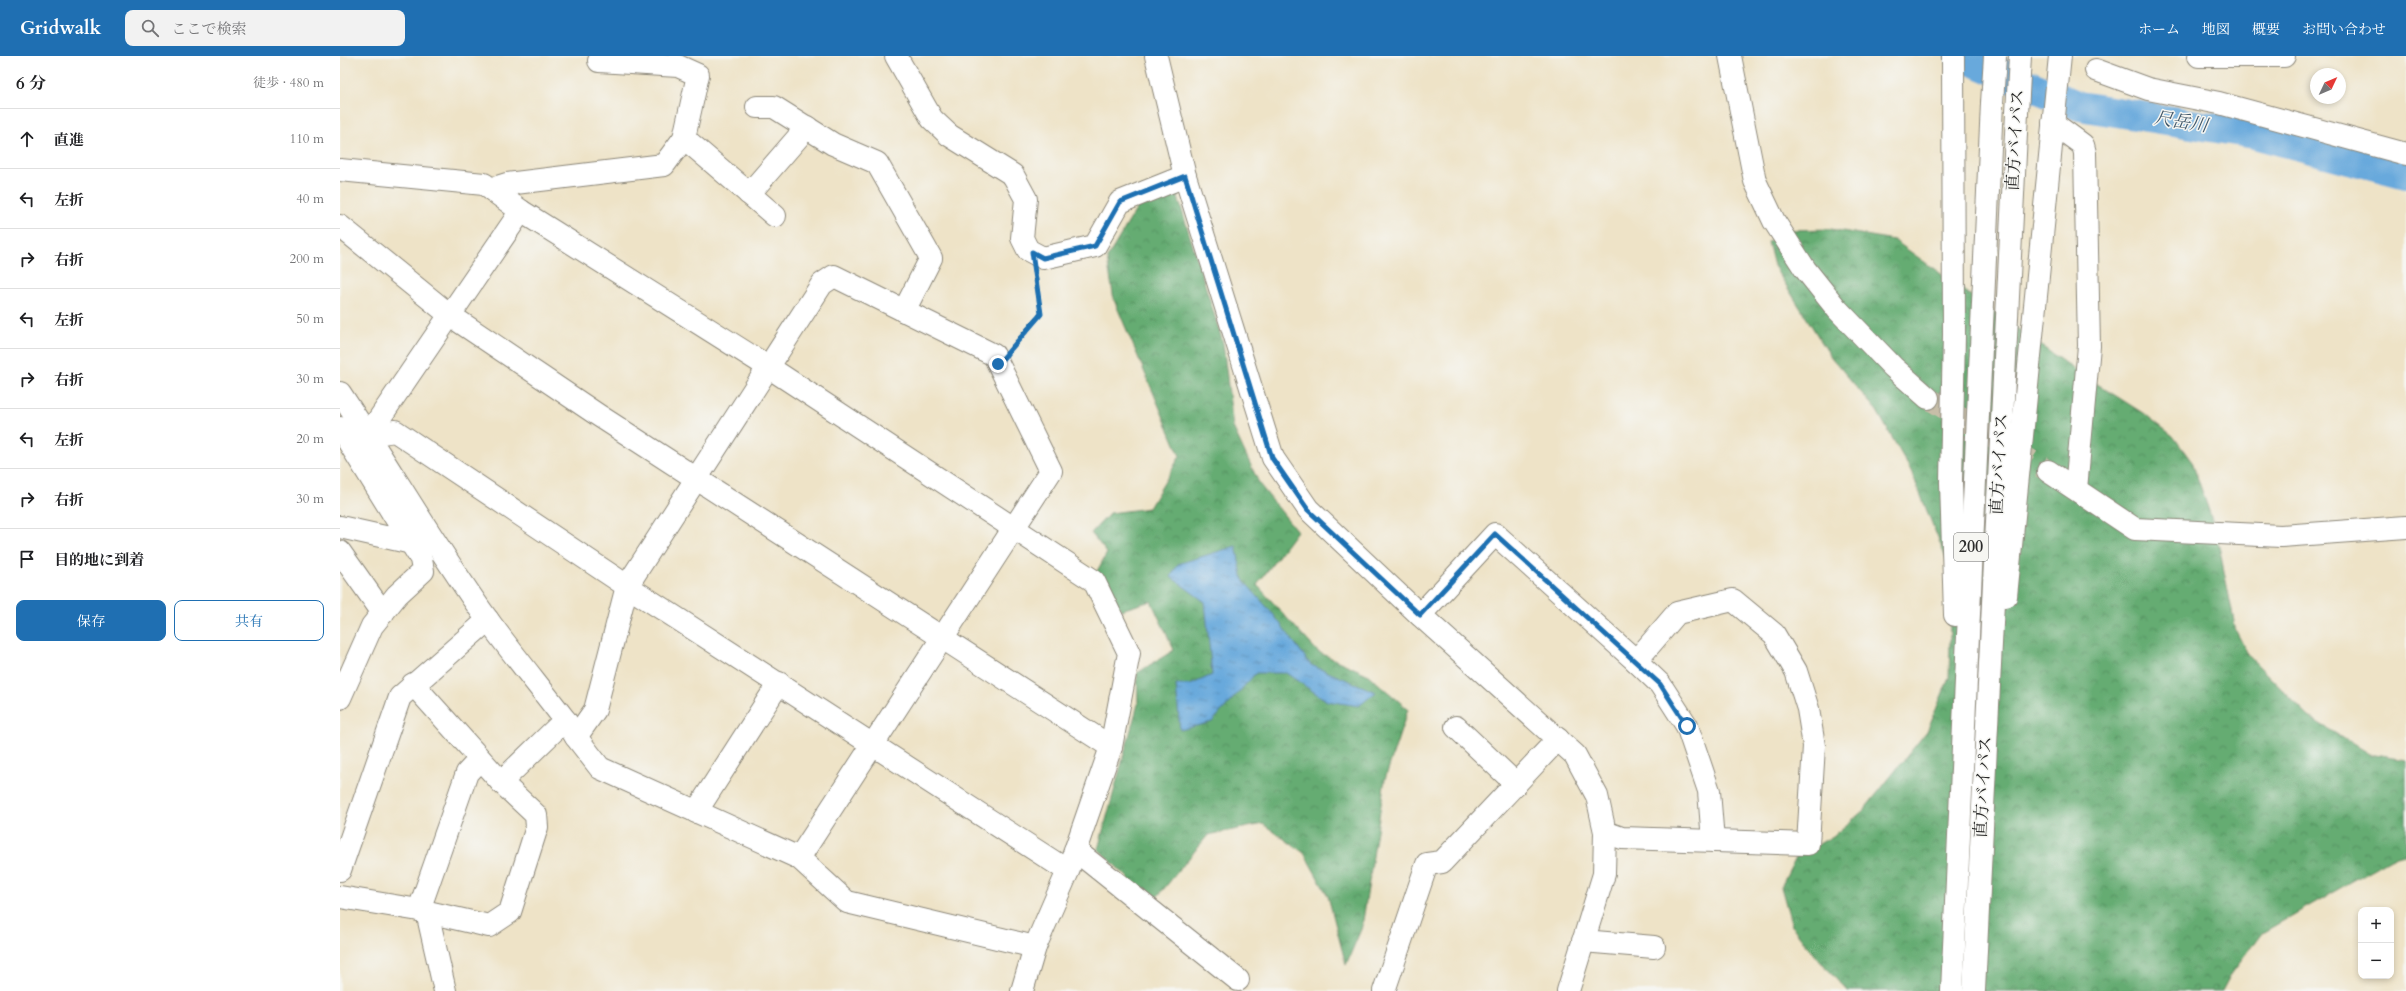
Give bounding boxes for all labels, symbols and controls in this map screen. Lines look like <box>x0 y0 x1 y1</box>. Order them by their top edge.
search box <box>125 10 405 46</box>
text: Gridwalk <box>20 15 101 41</box>
icon: search <box>139 17 161 39</box>
text: ここで検索 <box>171 19 246 39</box>
text: ホーム <box>2138 20 2180 39</box>
text: 地図 <box>2202 20 2230 39</box>
text: 概要 <box>2252 20 2280 39</box>
text: お問い合わせ <box>2302 20 2386 39</box>
north arrow <box>2310 68 2346 104</box>
text: 6 分 <box>16 72 46 95</box>
text: 徒歩 · 480 m <box>253 74 324 92</box>
street label: 直方バイパス <box>2001 89 2029 191</box>
water label: 尺岳川 <box>2152 105 2212 139</box>
icon: ahead <box>16 128 38 150</box>
text: 直進 <box>54 130 84 150</box>
text: 110 m <box>290 130 324 148</box>
icon: left <box>16 188 38 210</box>
text: 左折 <box>54 190 84 210</box>
text: 40 m <box>296 190 324 208</box>
icon: right <box>16 248 38 270</box>
text: 右折 <box>54 250 84 270</box>
text: 200 m <box>290 250 324 268</box>
icon: left <box>16 308 38 330</box>
text: 左折 <box>54 310 84 330</box>
text: 50 m <box>296 310 324 328</box>
route end <box>989 355 1007 373</box>
icon: right <box>16 368 38 390</box>
text: 右折 <box>54 370 84 390</box>
text: 30 m <box>296 370 324 388</box>
street label: 直方バイパス <box>1985 413 2013 515</box>
icon: left <box>16 428 38 450</box>
text: 左折 <box>54 430 84 450</box>
text: 20 m <box>296 430 324 448</box>
icon: right <box>16 488 38 510</box>
text: 右折 <box>54 490 84 510</box>
text: 30 m <box>296 490 324 508</box>
road number: 200 <box>1954 533 1988 561</box>
icon: arrive <box>16 548 38 570</box>
text: 目的地に到着 <box>54 550 144 570</box>
button: 保存 <box>16 600 166 641</box>
button: 共有 <box>174 600 324 641</box>
route start <box>1678 717 1696 735</box>
street label: 直方バイパス <box>1969 736 1997 838</box>
map controls <box>2358 907 2394 979</box>
button: + <box>2358 907 2394 943</box>
button: − <box>2358 943 2394 979</box>

